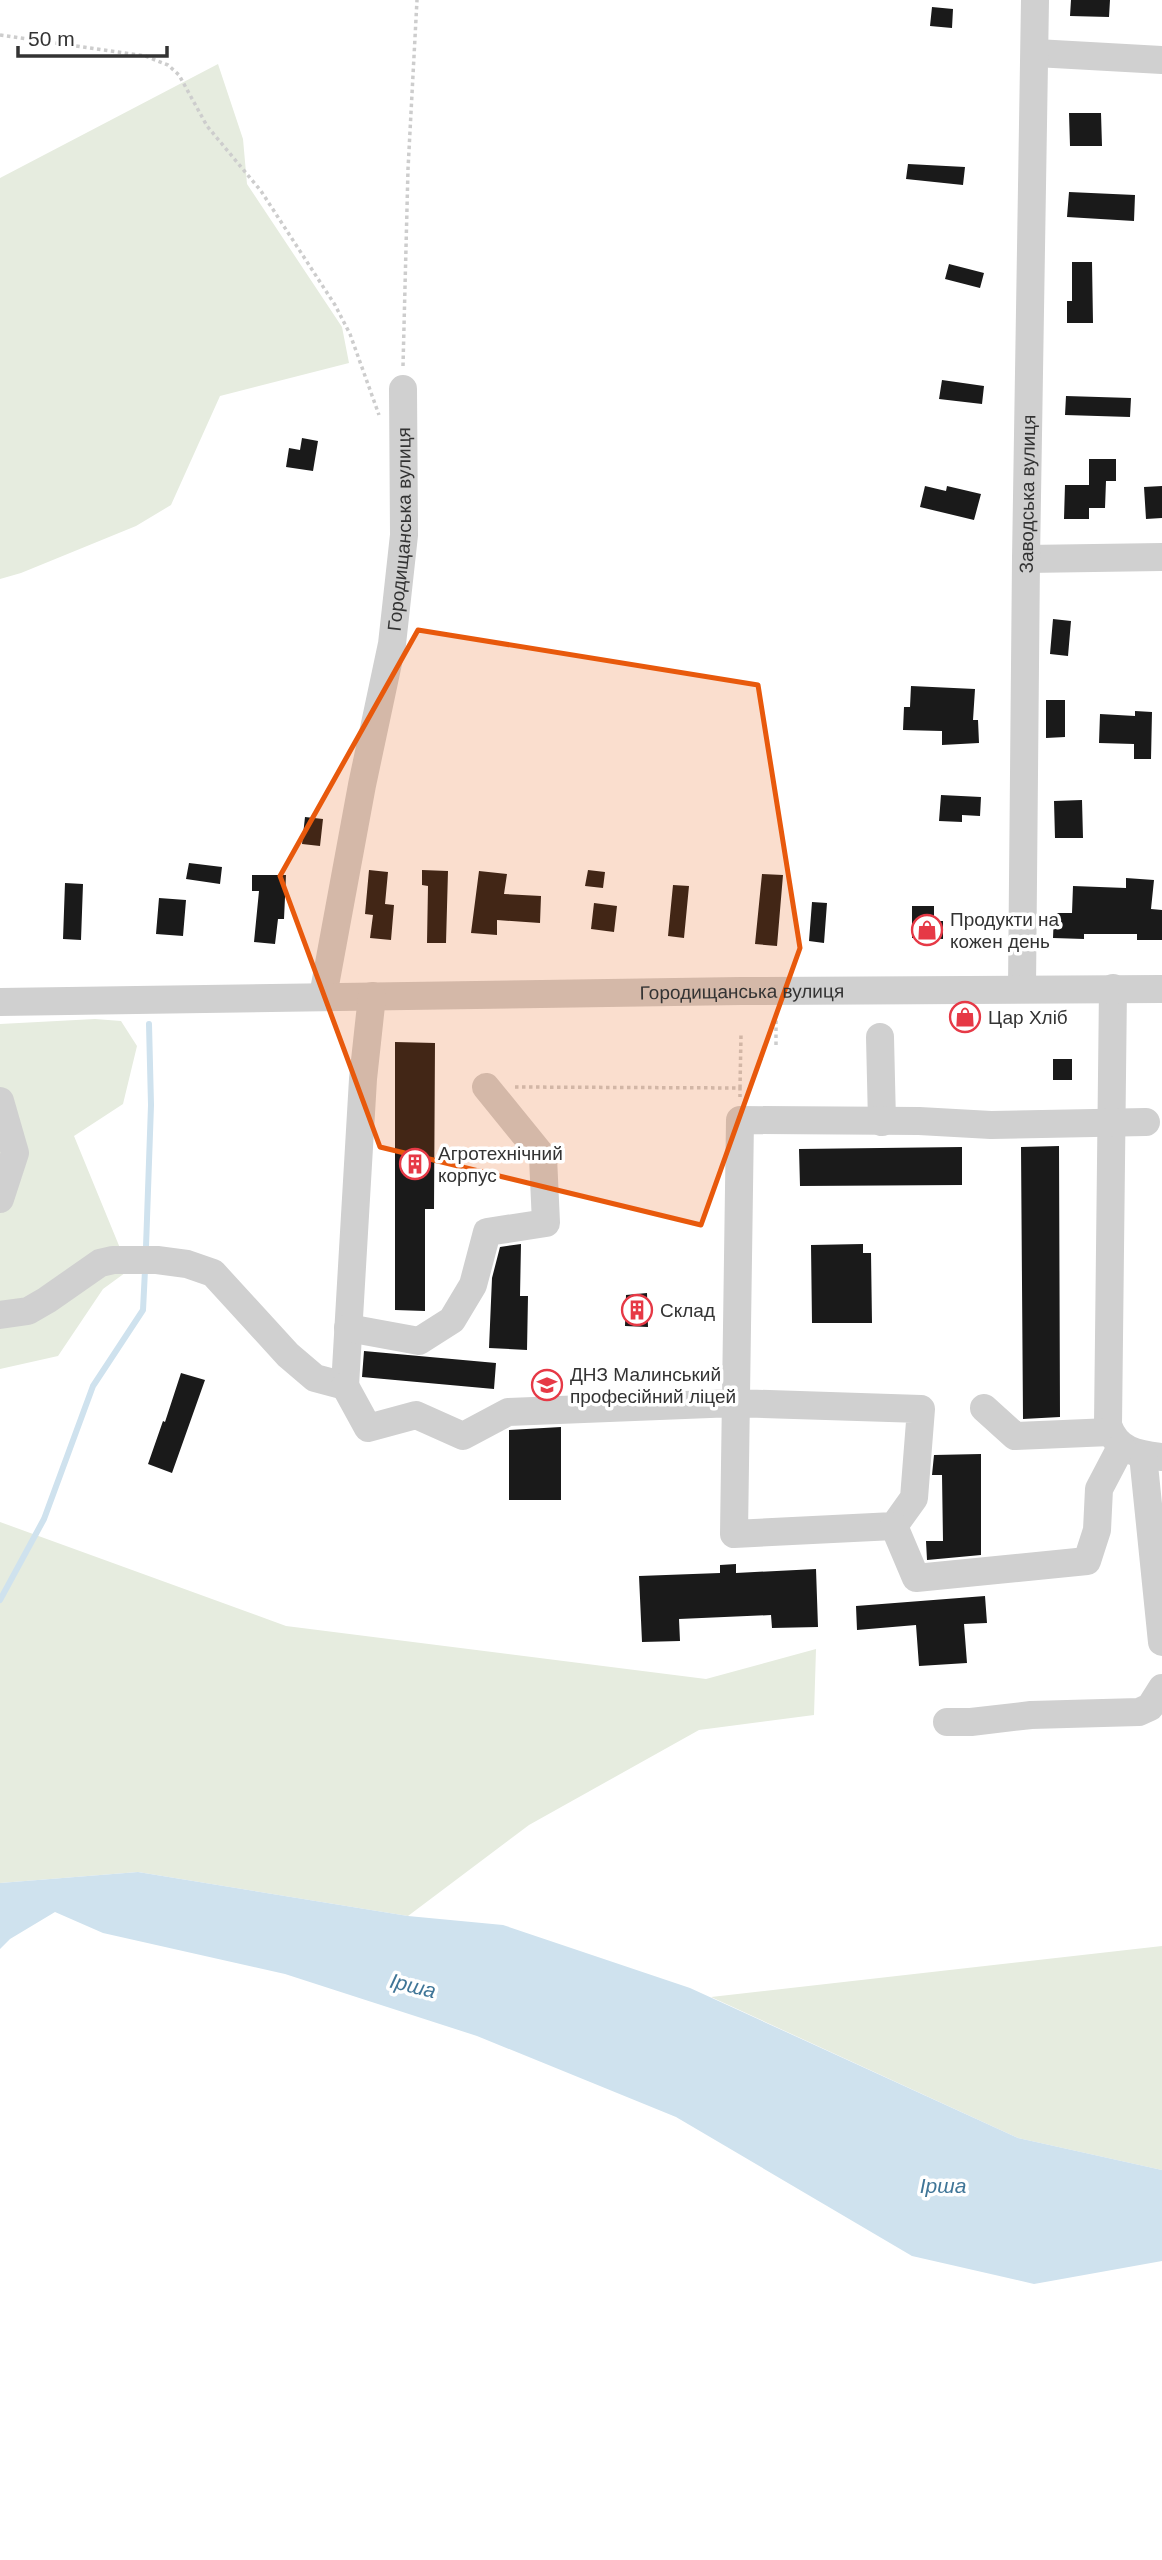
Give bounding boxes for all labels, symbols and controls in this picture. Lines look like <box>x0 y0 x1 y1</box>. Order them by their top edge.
scale bar <box>18 14 166 58</box>
text: 50 m <box>28 27 75 50</box>
street label: Заводська вулиця <box>1016 414 1039 574</box>
street label: Городищанська вулиця <box>383 427 415 632</box>
place label: Продукти на кожен день <box>950 909 1060 952</box>
shop icon: Продукти на кожен день <box>910 913 944 947</box>
street label: Городищанська вулиця <box>640 981 844 1004</box>
shop icon: Цар Хліб <box>948 1000 982 1034</box>
place label: Цар Хліб <box>988 1007 1068 1028</box>
place label: Агротехнічний корпус <box>438 1143 563 1186</box>
building icon: Агротехнічний корпус <box>398 1147 432 1181</box>
building icon: Склад <box>620 1293 654 1327</box>
place label: Склад <box>660 1300 715 1321</box>
place label: ДНЗ Малинський професійний ліцей <box>570 1364 736 1407</box>
school or university icon: ДНЗ Малинський професійний ліцей <box>530 1368 564 1402</box>
water label: Ірша <box>388 1969 439 2002</box>
water label: Ірша <box>920 2174 966 2197</box>

